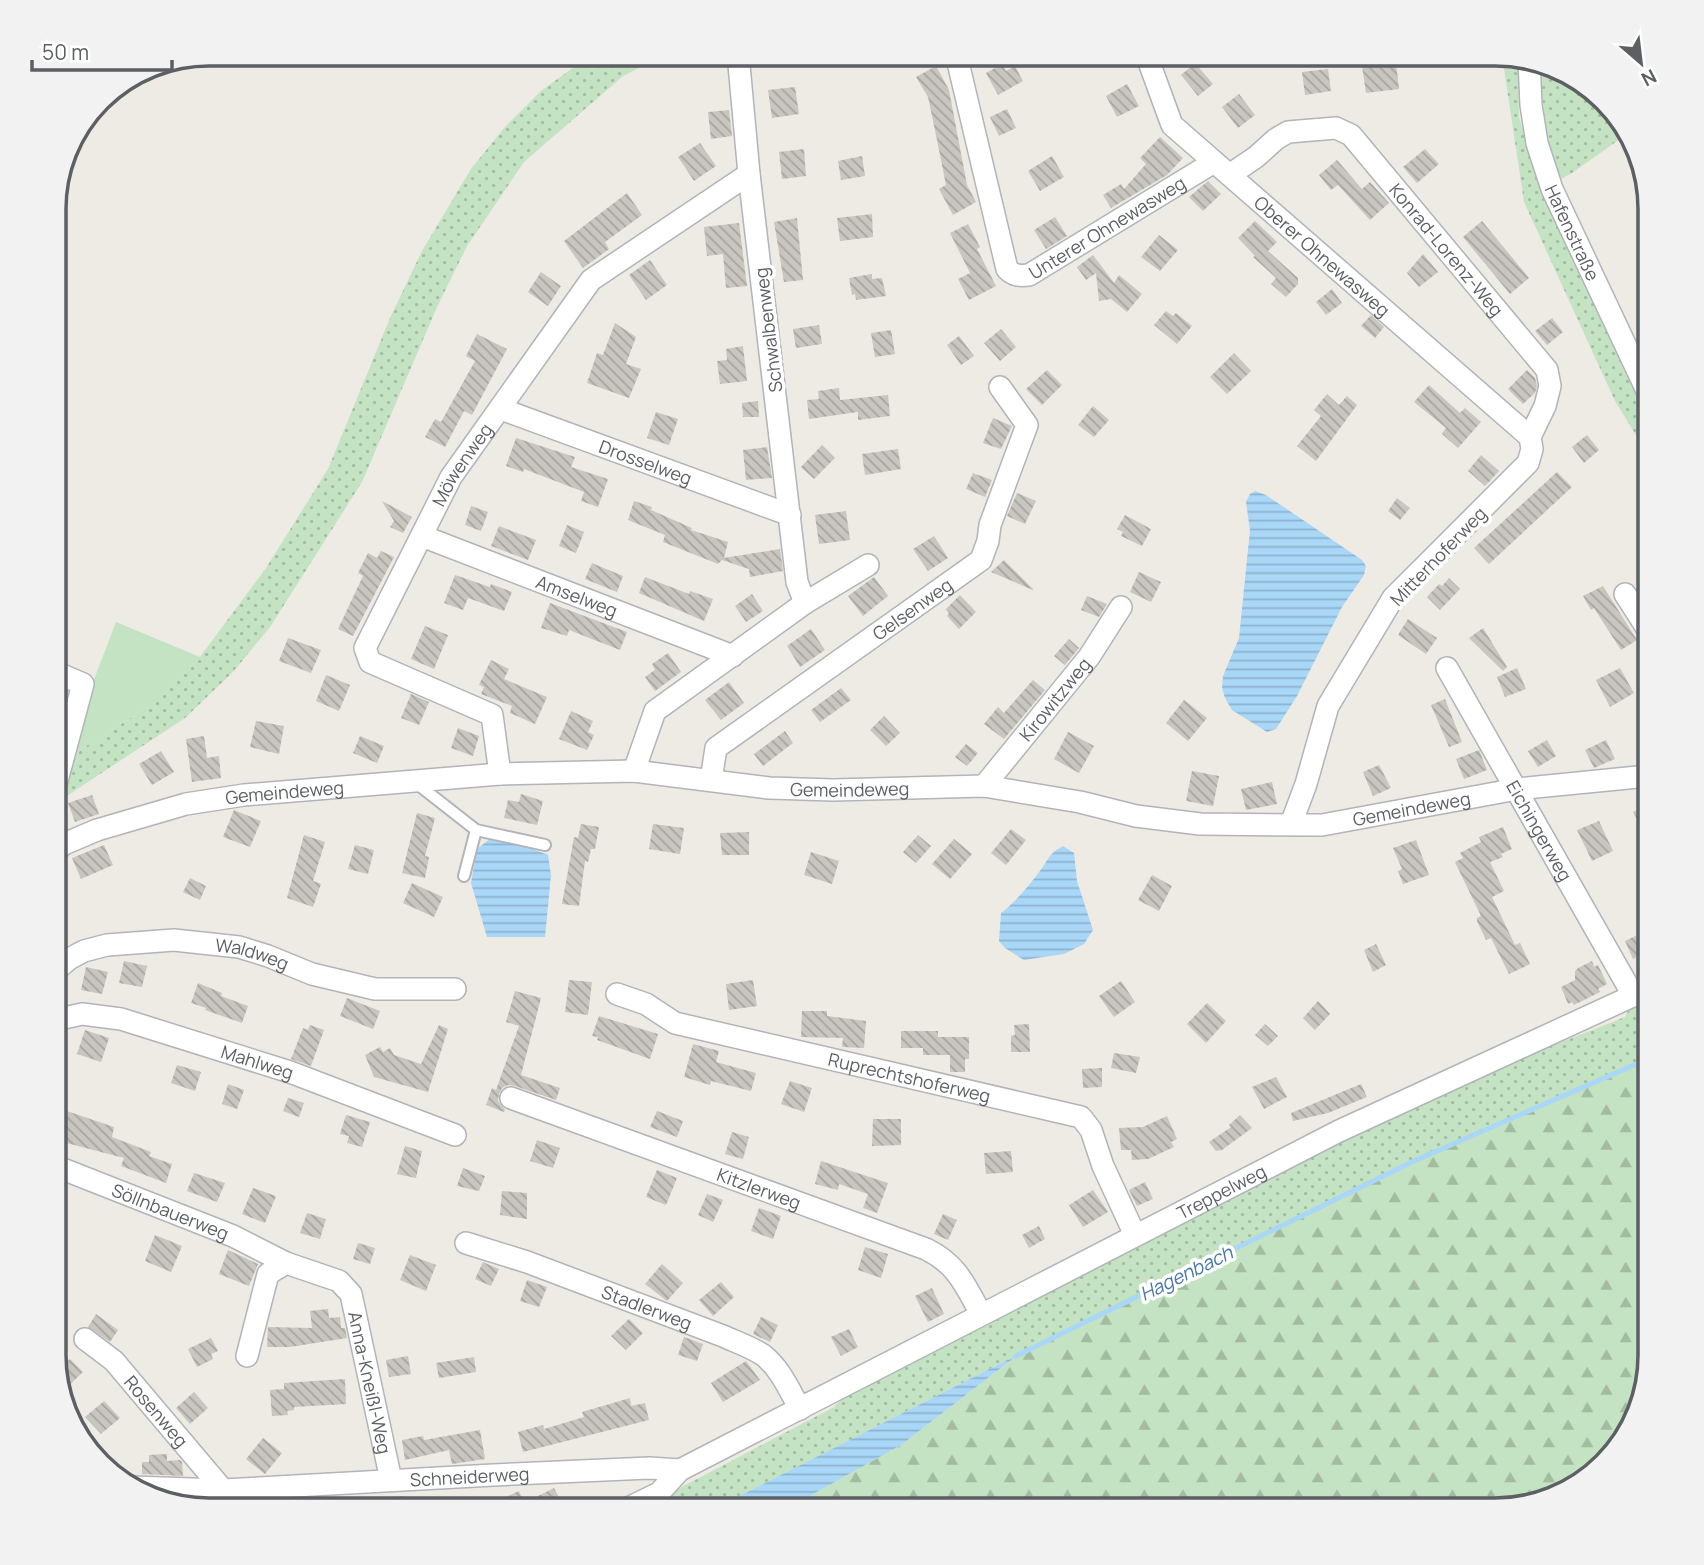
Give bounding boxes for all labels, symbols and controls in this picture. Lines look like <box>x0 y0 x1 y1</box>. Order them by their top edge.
scale bar <box>32 28 172 72</box>
north arrow <box>1606 28 1676 98</box>
text: 50 m <box>42 38 89 66</box>
text: N <box>1637 63 1661 93</box>
street label: Unterer Ohnewasweg <box>1024 170 1190 284</box>
street label: Konrad-Lorenz-Weg <box>1384 178 1509 321</box>
street label: Hafenstraße <box>1540 181 1605 284</box>
street label: Oberer Ohnewasweg <box>1249 190 1395 322</box>
street label: Schwalbenweg <box>748 266 788 394</box>
street label: Möwenweg <box>426 418 498 510</box>
street label: Drosselweg <box>596 434 695 490</box>
street label: Mitterhoferweg <box>1385 501 1491 611</box>
street label: Amselweg <box>533 569 621 622</box>
street label: Gelsenweg <box>868 572 957 645</box>
street label: Kirowitzweg <box>1014 652 1096 746</box>
street label: Gemeindeweg <box>224 775 345 810</box>
street label: Gemeindeweg <box>790 776 910 802</box>
street label: Eichingerweg <box>1501 776 1578 885</box>
street label: Gemeindeweg <box>1351 786 1472 831</box>
street label: Waldweg <box>214 933 293 975</box>
street label: Mahlweg <box>218 1039 297 1084</box>
street label: Ruprechtshoferweg <box>826 1047 993 1108</box>
street label: Treppelweg <box>1173 1159 1270 1224</box>
street label: Kitzlerweg <box>714 1162 804 1215</box>
street label: Söllnbauerweg <box>108 1178 232 1245</box>
water label: Hagenbach <box>1135 1239 1238 1307</box>
street label: Stadlerweg <box>598 1279 695 1335</box>
street label: Anna-Kneißl-Weg <box>343 1309 397 1456</box>
street label: Rosenweg <box>119 1370 194 1452</box>
street label: Schneiderweg <box>409 1461 530 1492</box>

